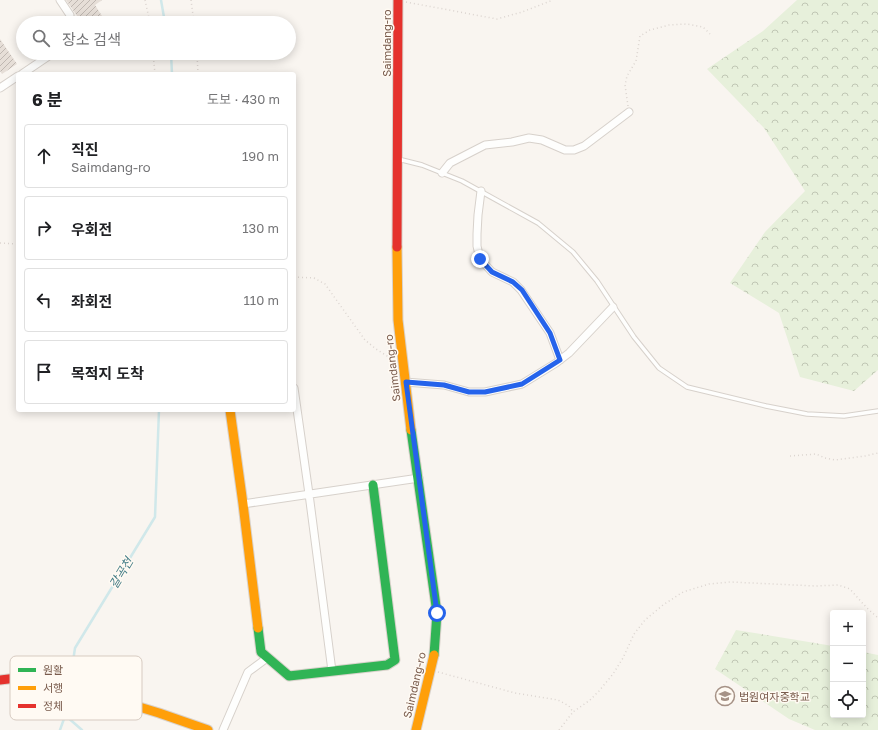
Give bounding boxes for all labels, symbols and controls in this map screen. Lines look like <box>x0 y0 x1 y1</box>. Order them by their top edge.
street label: Saimdang-ro <box>380 9 393 77</box>
search box <box>16 16 296 60</box>
icon: search <box>30 27 52 49</box>
text: 장소 검색 <box>62 30 121 48</box>
text: 6 분 <box>32 89 63 110</box>
text: 도보 · 430 m <box>207 91 280 107</box>
text: 직진 <box>71 140 99 158</box>
icon: ahead <box>33 145 55 167</box>
text: 190 m <box>242 148 279 164</box>
text: Saimdang-ro <box>71 159 151 175</box>
icon: right <box>33 217 55 239</box>
text: 우회전 <box>71 220 112 238</box>
text: 130 m <box>242 220 279 236</box>
route end <box>471 250 489 268</box>
icon: left <box>33 289 55 311</box>
text: 좌회전 <box>71 292 112 310</box>
text: 110 m <box>244 292 279 308</box>
street label: Saimdang-ro <box>381 333 403 402</box>
icon: arrive <box>33 361 55 383</box>
text: 목적지 도착 <box>71 364 144 382</box>
water label: 갈곡천 <box>106 553 137 591</box>
route start <box>428 604 446 622</box>
map controls <box>830 610 866 718</box>
button: + <box>830 610 866 646</box>
button: − <box>830 646 866 682</box>
street label: Saimdang-ro <box>400 650 428 719</box>
legend <box>10 656 142 720</box>
text: 원활 <box>43 663 63 676</box>
text: 서행 <box>43 681 63 694</box>
button: locate <box>830 682 866 718</box>
school or university icon: 법원여자중학교 <box>714 685 736 707</box>
place label: 법원여자중학교 <box>739 690 810 703</box>
text: 정체 <box>43 699 63 712</box>

